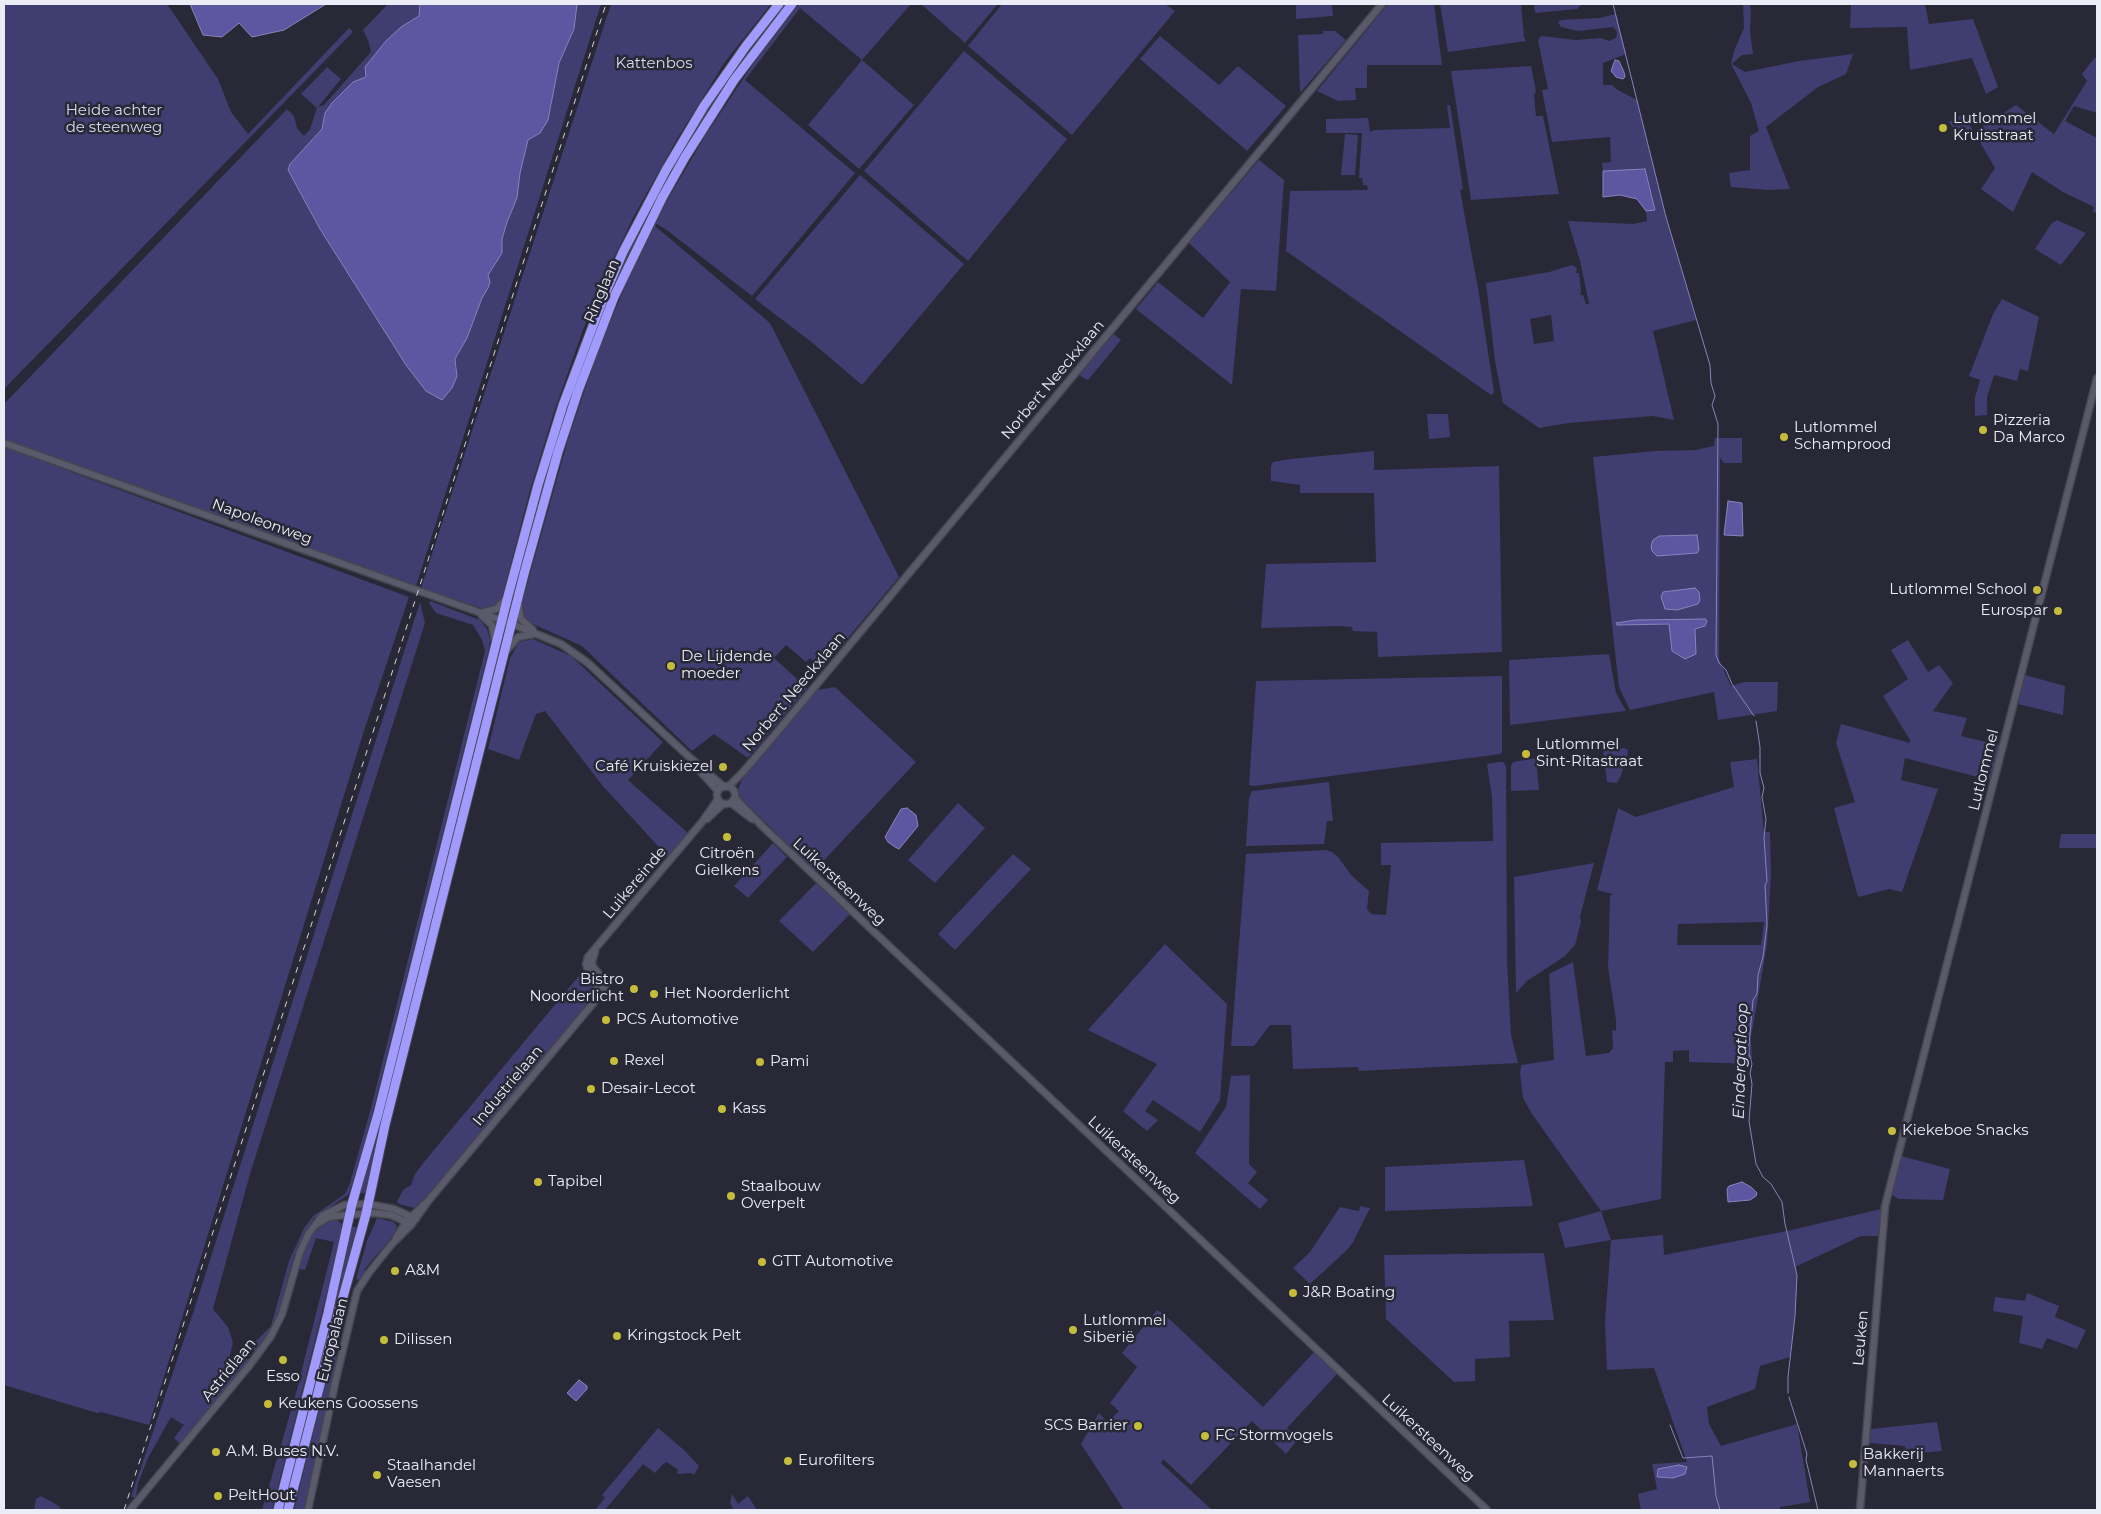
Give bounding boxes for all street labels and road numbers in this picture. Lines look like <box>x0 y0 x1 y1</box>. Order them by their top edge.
street label: Ringlaan <box>581 257 623 325</box>
street label: Norbert Neeckxlaan <box>998 317 1108 443</box>
street label: Napoleonweg <box>209 496 315 548</box>
street label: Norbert Neeckxlaan <box>739 629 849 755</box>
street label: Lutlommel <box>1965 727 2003 813</box>
street label: Luikersteenweg <box>789 834 889 930</box>
street label: Luikereinde <box>600 843 670 923</box>
street label: Industrielaan <box>469 1042 547 1130</box>
street label: Luikersteenweg <box>1084 1112 1184 1208</box>
street label: Europalaan <box>314 1296 352 1384</box>
street label: Leuken <box>1850 1309 1872 1367</box>
street label: Astridlaan <box>198 1335 260 1405</box>
street label: Luikersteenweg <box>1378 1390 1478 1486</box>

